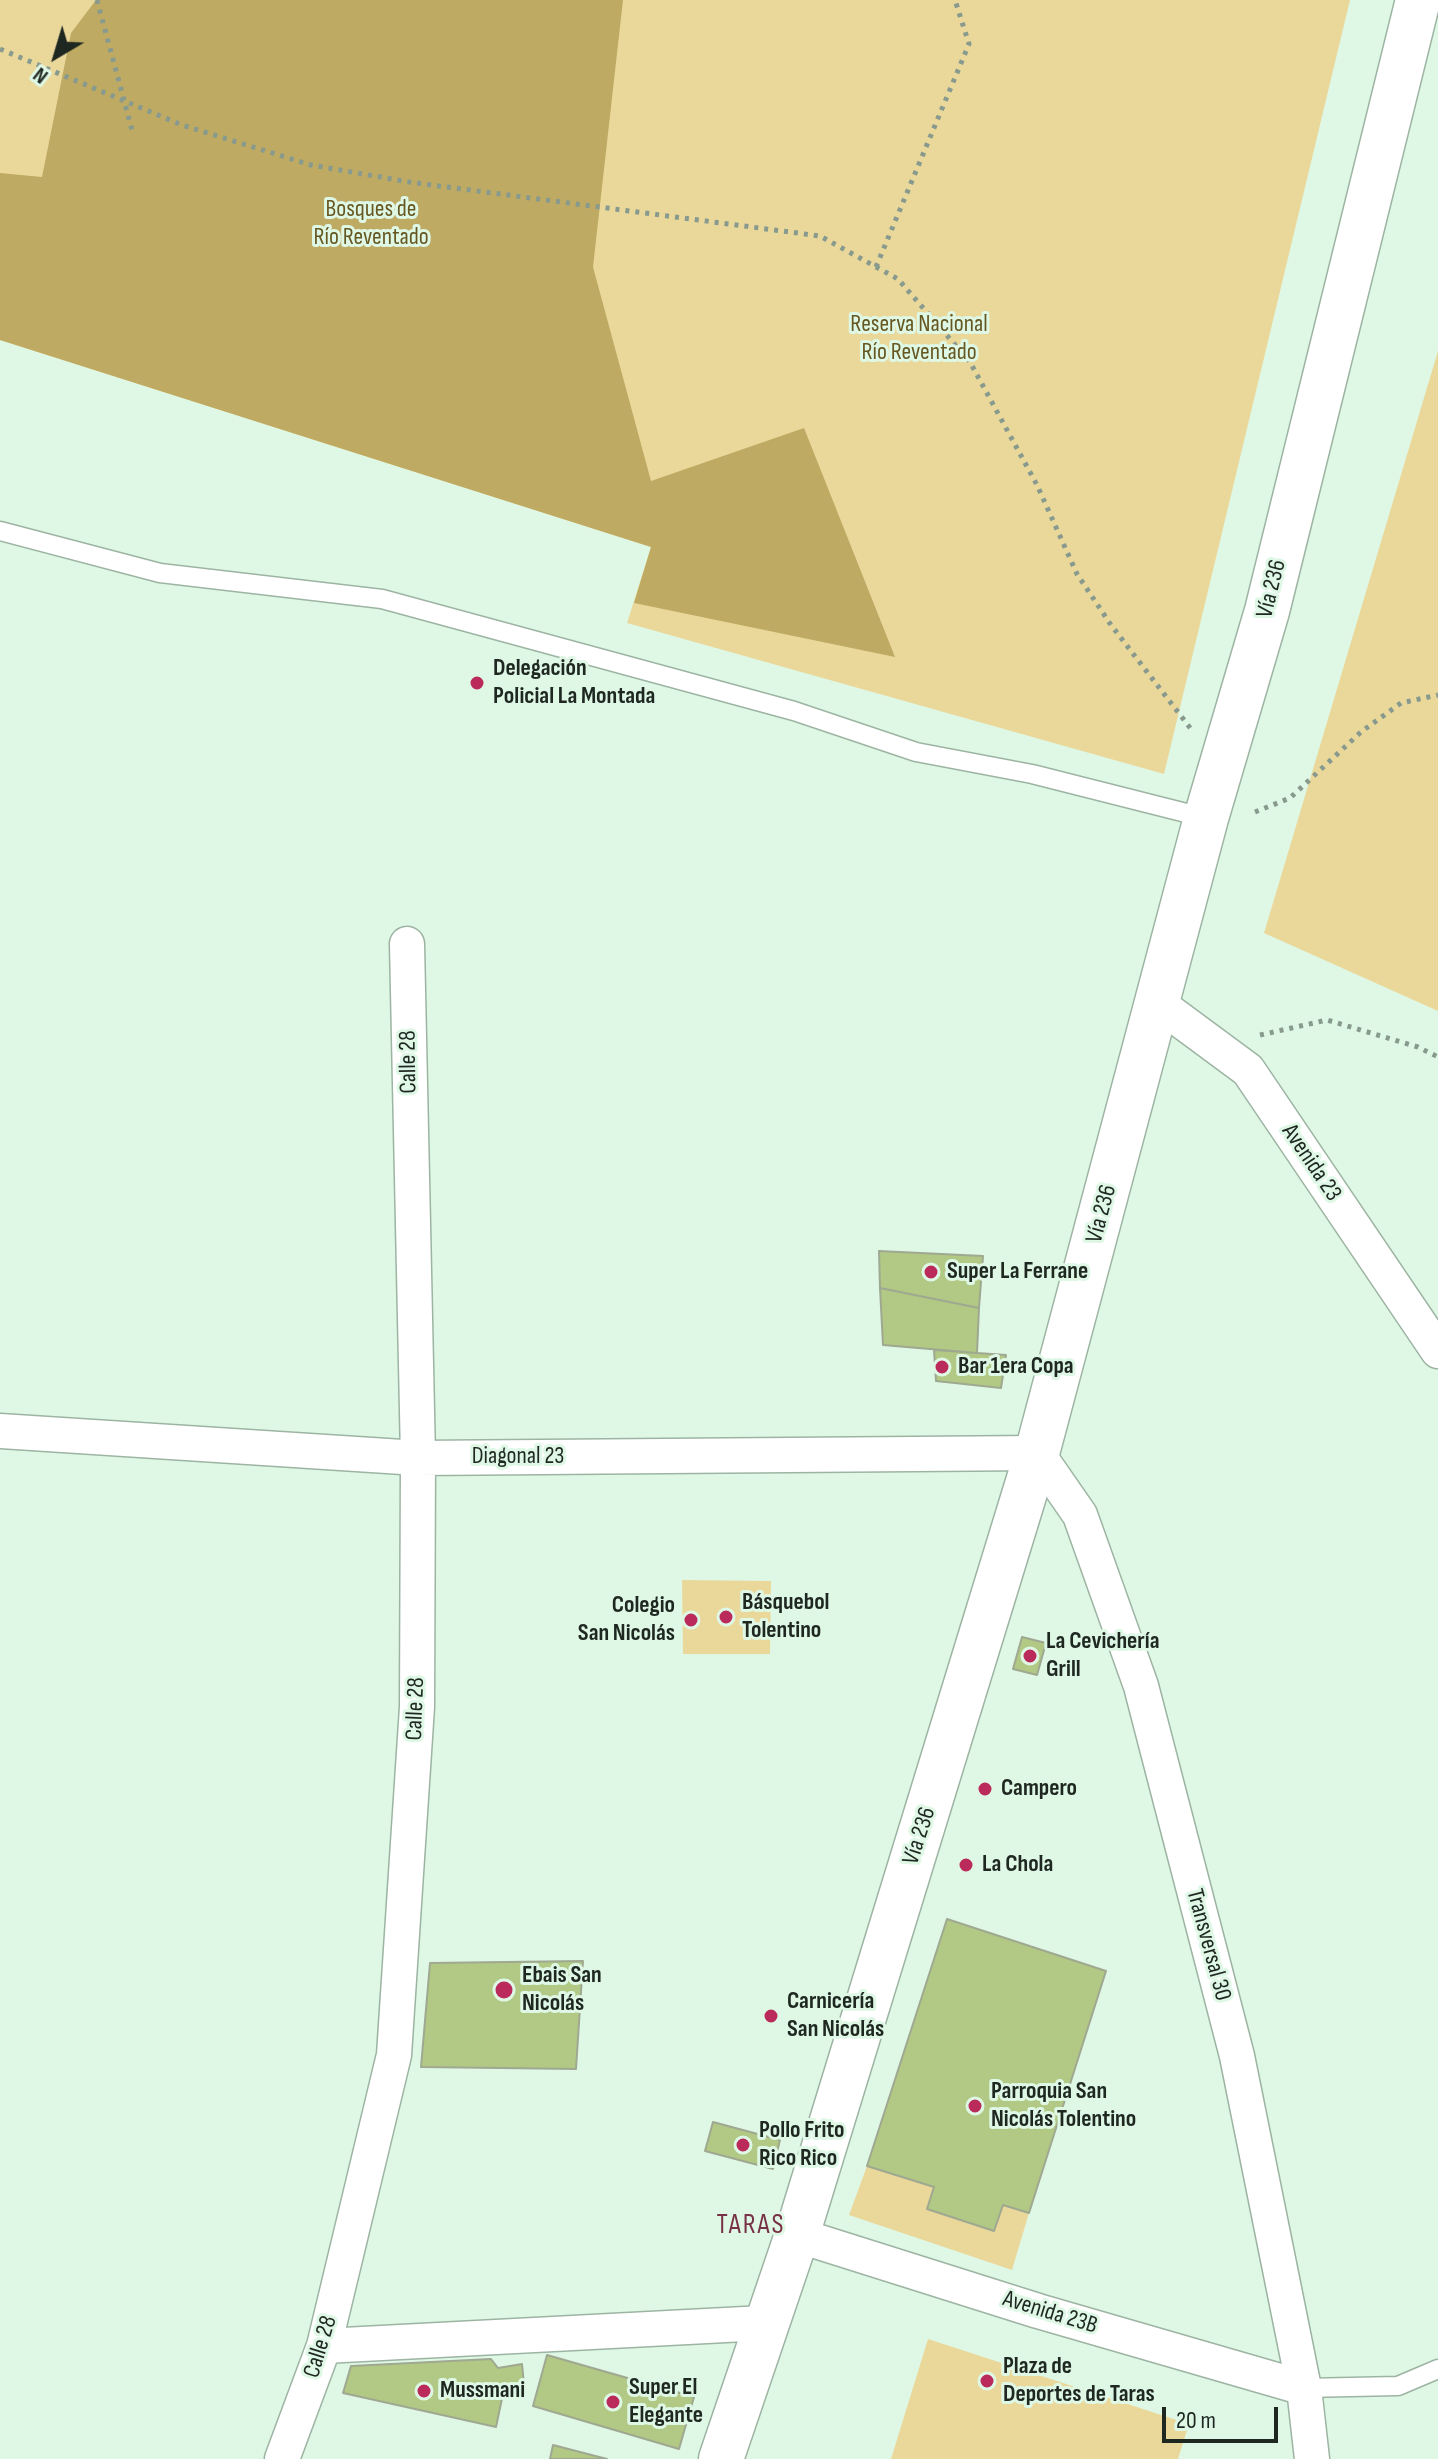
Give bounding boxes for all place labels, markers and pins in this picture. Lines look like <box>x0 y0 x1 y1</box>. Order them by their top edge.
place label: Delegación Policial La Montada <box>493 655 655 711</box>
marker: Delegación Policial La Montada <box>468 674 486 692</box>
place label: Super La Ferrane <box>947 1258 1088 1286</box>
marker: Super La Ferrane <box>922 1263 940 1281</box>
place label: Bar 1era Copa <box>958 1353 1074 1381</box>
marker: Bar 1era Copa <box>933 1358 951 1376</box>
place label: Básquebol Tolentino <box>742 1589 829 1645</box>
place label: Colegio San Nicolás <box>578 1592 675 1648</box>
marker: Básquebol Tolentino <box>717 1608 735 1626</box>
marker: Colegio San Nicolás <box>682 1611 700 1629</box>
place label: La Cevichería Grill <box>1046 1628 1159 1684</box>
marker: La Cevichería Grill <box>1021 1647 1039 1665</box>
place label: Campero <box>1001 1775 1077 1803</box>
marker: Campero <box>976 1780 994 1798</box>
place label: La Chola <box>982 1851 1053 1879</box>
marker: La Chola <box>957 1856 975 1874</box>
place label: Ebais San Nicolás <box>522 1962 602 2018</box>
marker: Ebais San Nicolás <box>493 1979 515 2001</box>
place label: Carnicería San Nicolás <box>787 1988 884 2044</box>
marker: Carnicería San Nicolás <box>762 2007 780 2025</box>
place label: Parroquia San Nicolás Tolentino <box>991 2078 1136 2134</box>
marker: Parroquia San Nicolás Tolentino <box>966 2097 984 2115</box>
place label: Pollo Frito Rico Rico <box>759 2117 845 2173</box>
marker: Pollo Frito Rico Rico <box>734 2136 752 2154</box>
place label: Plaza de Deportes de Taras <box>1003 2353 1155 2409</box>
marker: Plaza de Deportes de Taras <box>978 2372 996 2390</box>
place label: Super El Elegante <box>629 2374 703 2430</box>
place label: Mussmani <box>440 2377 525 2405</box>
marker: Mussmani <box>415 2382 433 2400</box>
marker: Super El Elegante <box>604 2393 622 2411</box>

